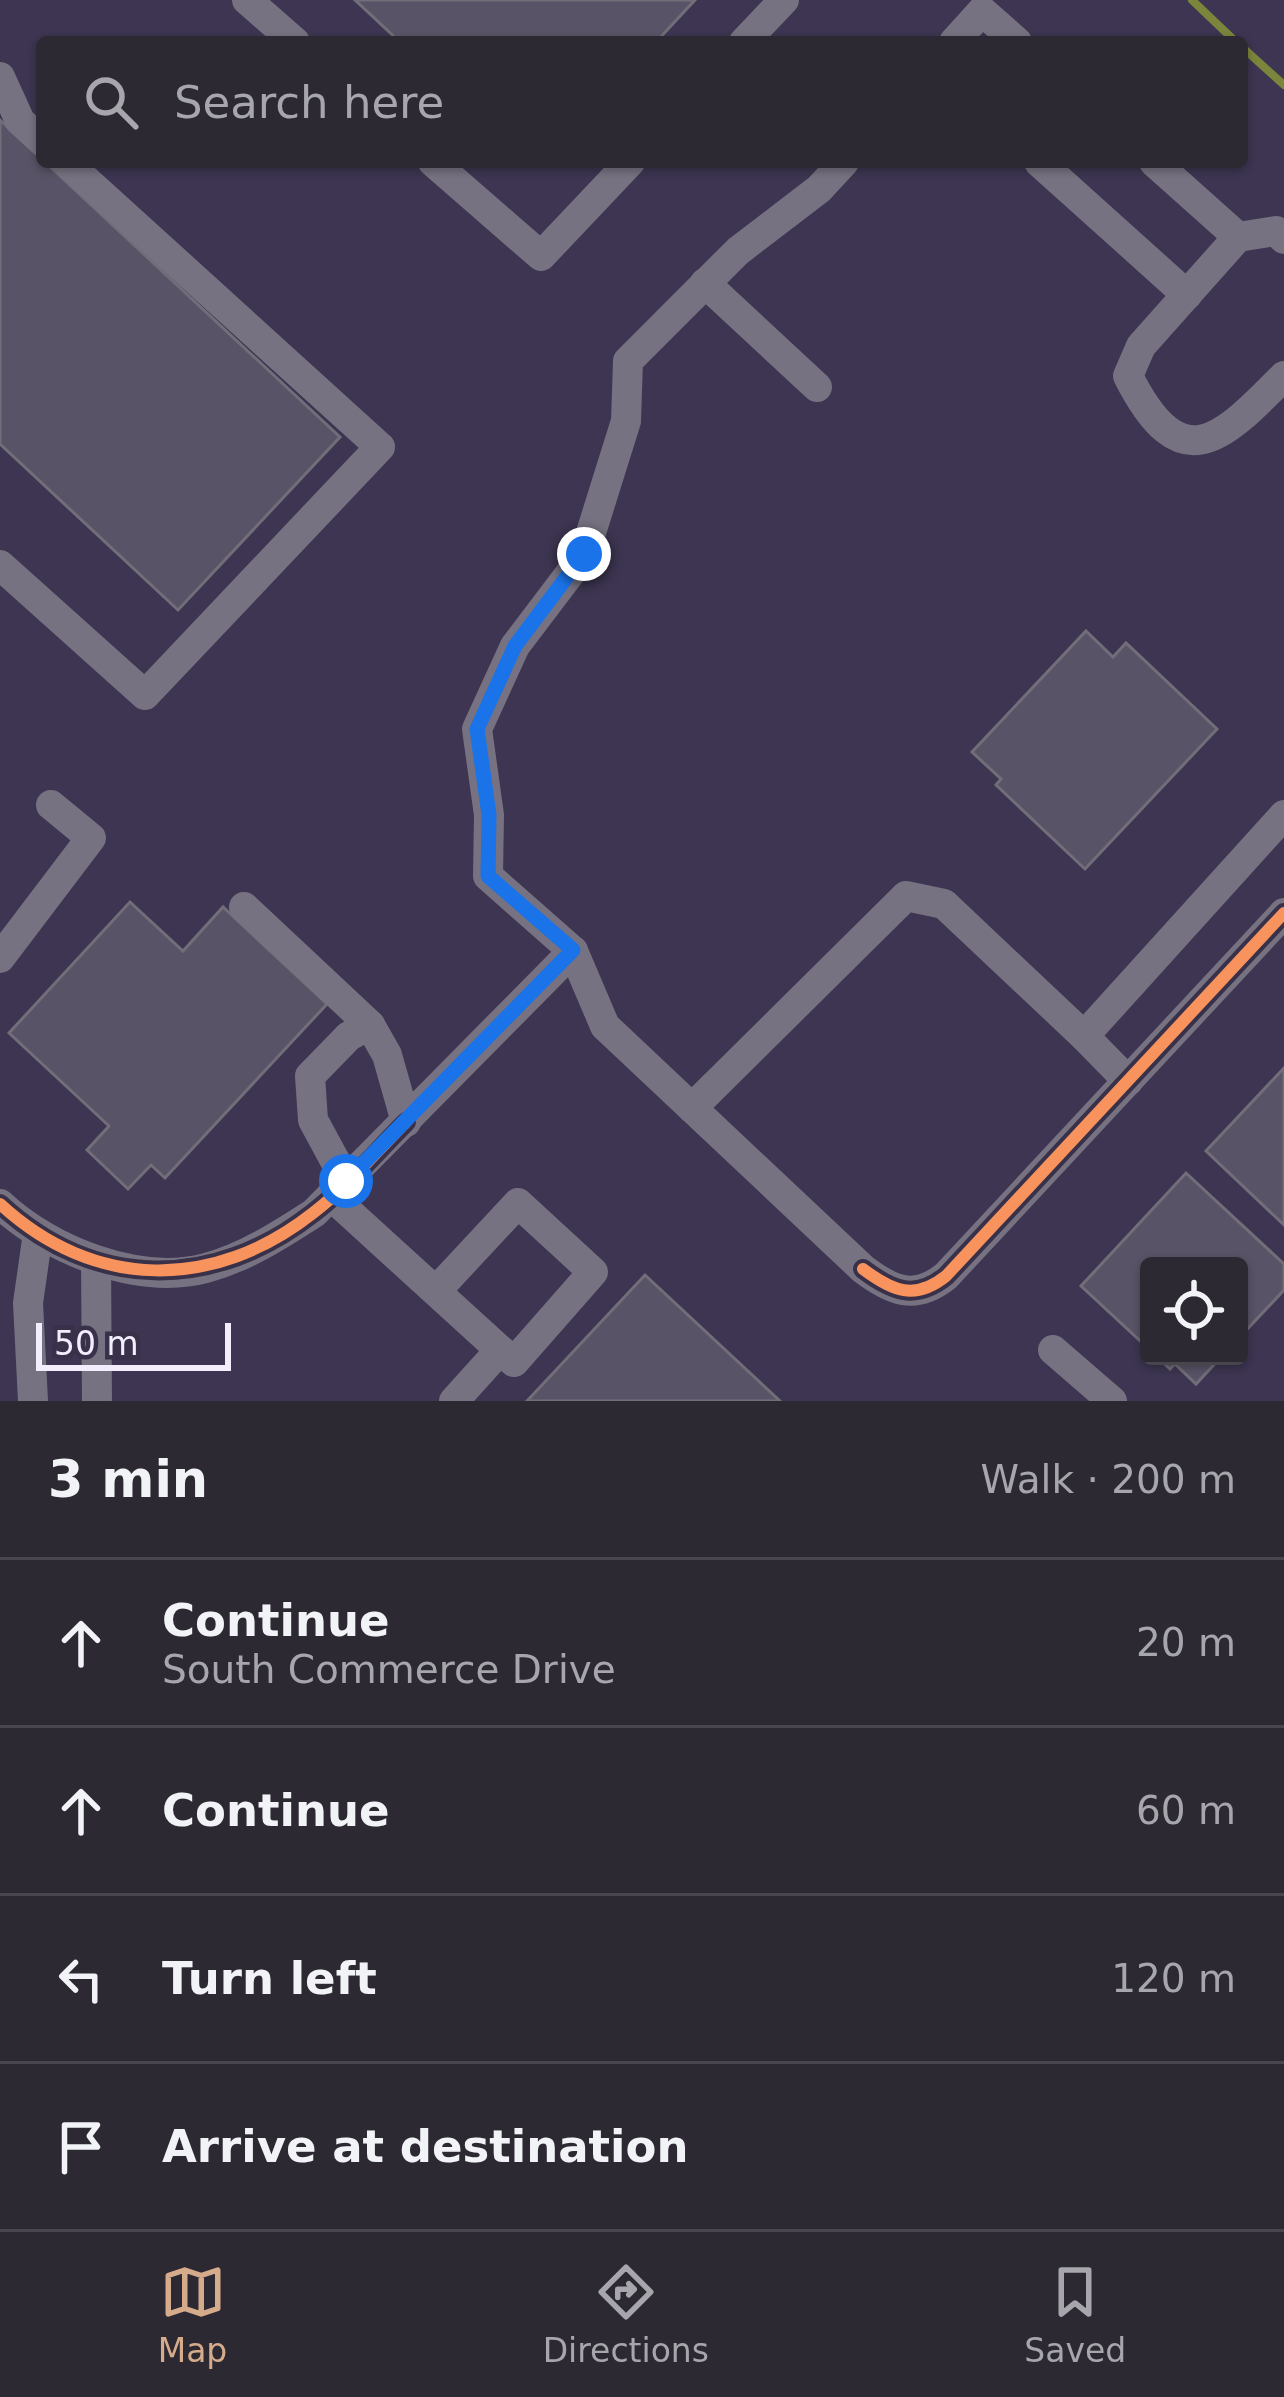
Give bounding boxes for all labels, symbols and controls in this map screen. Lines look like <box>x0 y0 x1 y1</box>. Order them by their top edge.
search box <box>36 36 1248 168</box>
icon: search <box>78 69 144 135</box>
text: Search here <box>174 76 444 129</box>
route end <box>557 527 611 581</box>
route start <box>319 1154 373 1208</box>
map controls <box>1140 1257 1248 1365</box>
button: locate <box>1140 1257 1248 1365</box>
scale bar <box>36 1317 231 1370</box>
text: 50 m <box>54 1324 139 1363</box>
text: 3 min <box>48 1450 208 1509</box>
text: Walk · 200 m <box>981 1457 1236 1502</box>
text: Continue <box>162 1594 390 1647</box>
icon: ahead <box>48 1610 114 1676</box>
text: 20 m <box>1136 1620 1236 1665</box>
text: South Commerce Drive <box>162 1647 616 1692</box>
icon: ahead <box>48 1778 114 1844</box>
text: Continue <box>162 1784 390 1837</box>
text: 60 m <box>1136 1788 1236 1833</box>
icon: left <box>48 1946 114 2012</box>
text: Turn left <box>162 1952 377 2005</box>
text: 120 m <box>1111 1956 1236 2001</box>
icon: arrive <box>48 2114 114 2180</box>
text: Arrive at destination <box>162 2120 688 2173</box>
tab: Map <box>158 2259 227 2370</box>
tab: Directions <box>543 2259 709 2370</box>
tab: Saved <box>1024 2259 1126 2370</box>

